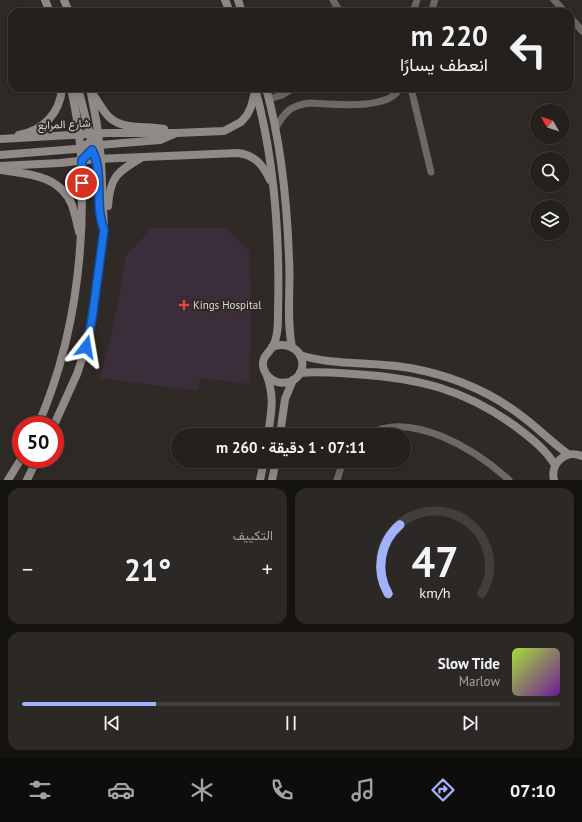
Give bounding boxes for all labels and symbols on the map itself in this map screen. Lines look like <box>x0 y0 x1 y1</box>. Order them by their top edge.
north arrow <box>530 104 570 144</box>
street label: شارع المرابع <box>37 116 91 133</box>
pin <box>65 166 99 200</box>
place label: Kings Hospital <box>193 298 262 312</box>
marker: Kings Hospital <box>178 299 190 311</box>
position arrow <box>65 326 107 368</box>
speed limit sign: 50 <box>12 416 64 468</box>

